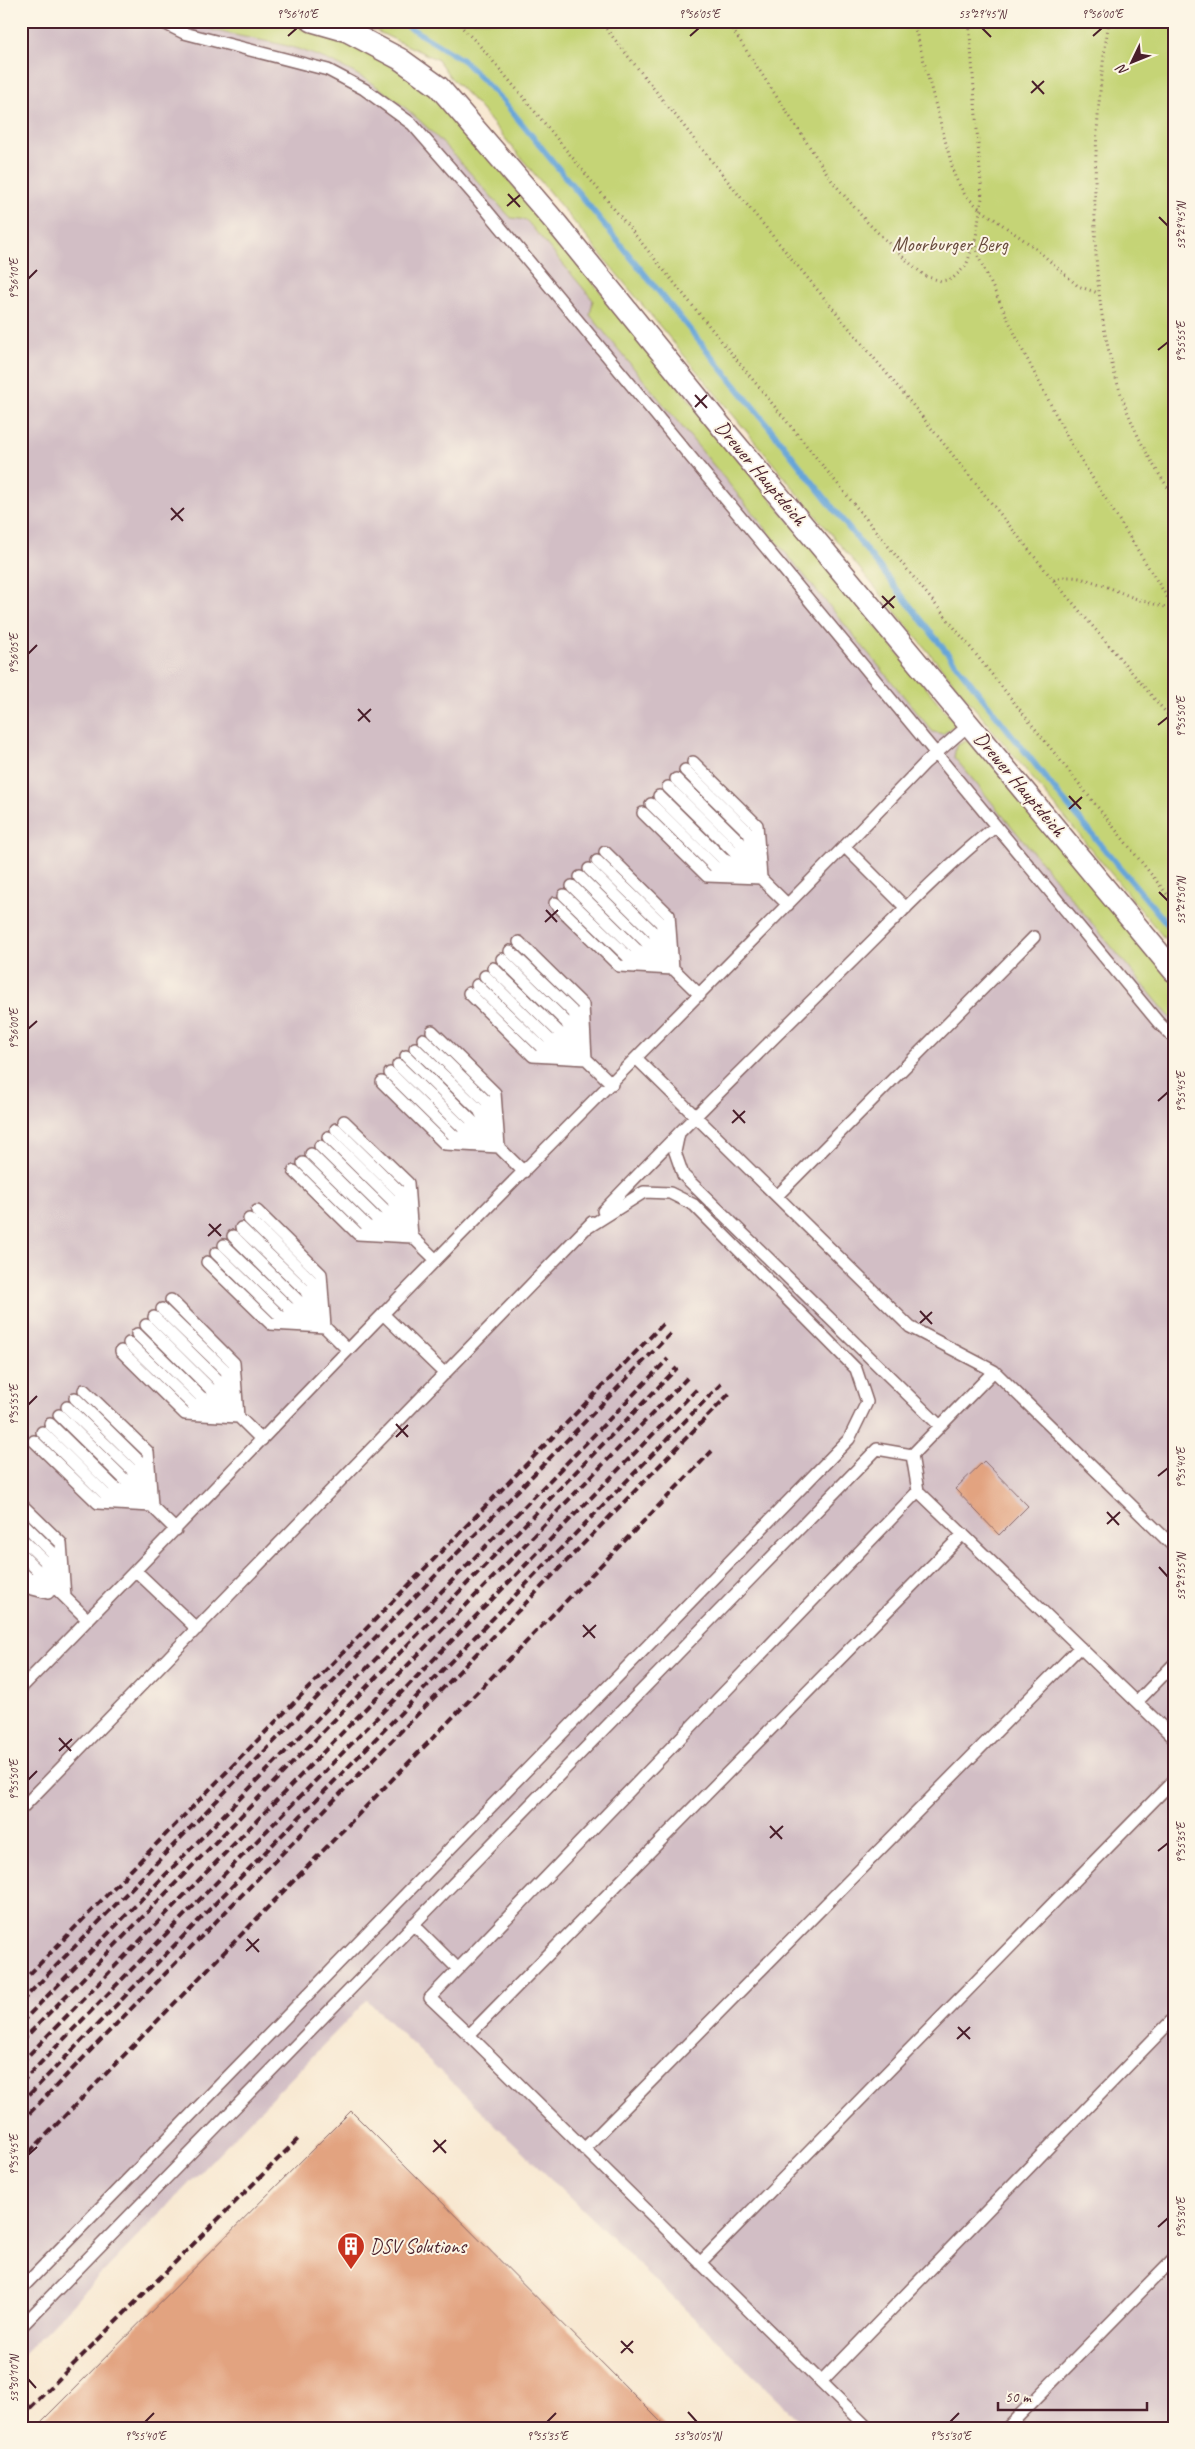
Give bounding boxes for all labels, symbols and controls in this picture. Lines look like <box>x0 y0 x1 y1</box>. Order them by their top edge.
text: 9°56'10"E <box>277 6 319 22</box>
text: 9°56'05"E <box>679 6 721 22</box>
text: 53°29'45"N <box>958 6 1007 22</box>
text: 9°56'00"E <box>1082 6 1124 22</box>
north arrow <box>1108 38 1158 88</box>
text: N <box>1112 60 1132 79</box>
text: 53°29'45"N <box>1173 201 1189 250</box>
park label: Moorburger Berg <box>892 232 1009 257</box>
text: 9°56'10"E <box>6 257 22 300</box>
text: 9°55'55"E <box>1173 320 1189 363</box>
street label: Drewer Hauptdeich <box>710 415 813 531</box>
text: 9°56'05"E <box>6 632 22 675</box>
text: 9°55'50"E <box>1173 695 1189 738</box>
street label: Drewer Hauptdeich <box>969 726 1072 842</box>
text: 53°29'50"N <box>1173 876 1189 925</box>
text: 9°56'00"E <box>6 1007 22 1050</box>
text: 9°55'45"E <box>1173 1070 1189 1113</box>
text: 9°55'55"E <box>6 1383 22 1426</box>
text: 9°55'40"E <box>1173 1446 1189 1489</box>
text: 53°29'55"N <box>1173 1552 1189 1601</box>
text: 9°55'50"E <box>6 1758 22 1801</box>
text: 9°55'35"E <box>1173 1821 1189 1864</box>
text: 9°55'45"E <box>6 2133 22 2176</box>
text: 9°55'30"E <box>1173 2196 1189 2239</box>
building icon: DSV Solutions <box>336 2231 366 2270</box>
place label: DSV Solutions <box>370 2234 468 2259</box>
text: 53°30'10"N <box>6 2354 22 2403</box>
scale bar <box>998 2379 1146 2411</box>
text: 50 m <box>1005 2388 1032 2407</box>
text: 9°55'40"E <box>125 2428 167 2444</box>
text: 9°55'35"E <box>527 2428 569 2444</box>
text: 53°30'05"N <box>673 2428 722 2444</box>
text: 9°55'30"E <box>930 2428 972 2444</box>

